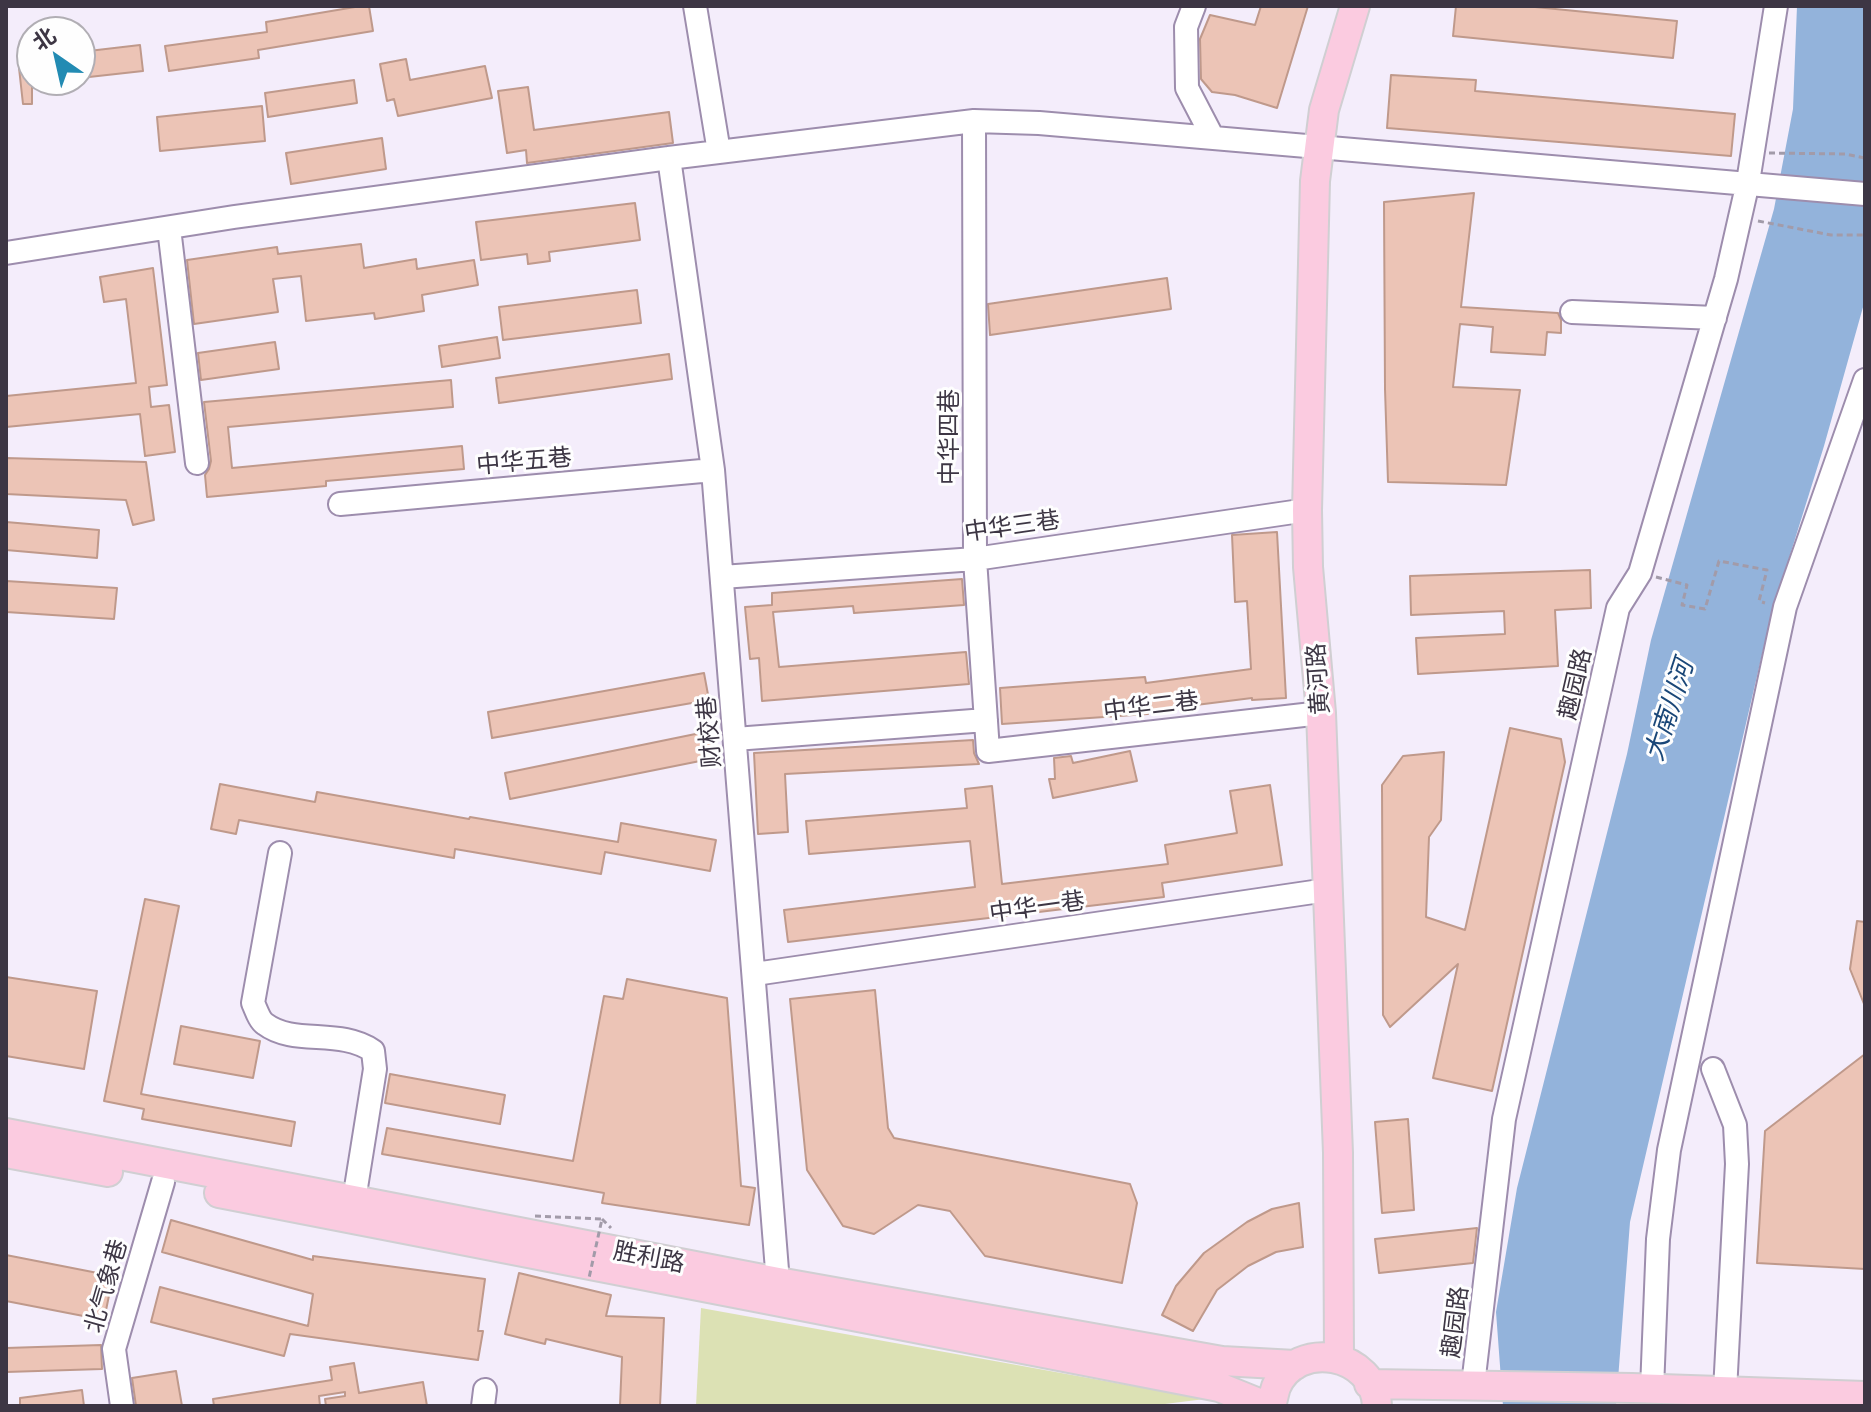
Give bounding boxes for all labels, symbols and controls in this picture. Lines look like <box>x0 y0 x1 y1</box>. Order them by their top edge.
north arrow <box>16 16 96 96</box>
text: 北 <box>27 21 60 55</box>
street label: 中华四巷 <box>935 389 963 485</box>
street label: 中华五巷 <box>475 442 573 480</box>
street label: 中华三巷 <box>962 505 1062 547</box>
street label: 黄河路 <box>1301 642 1335 716</box>
street label: 趣园路 <box>1553 646 1597 722</box>
water label: 大南川河 <box>1638 656 1700 764</box>
street label: 中华二巷 <box>1102 686 1200 726</box>
street label: 财校巷 <box>692 695 726 769</box>
street label: 中华一巷 <box>987 886 1087 928</box>
street label: 北气象巷 <box>79 1236 133 1336</box>
street label: 胜利路 <box>611 1236 687 1278</box>
street label: 趣园路 <box>1436 1285 1474 1359</box>

